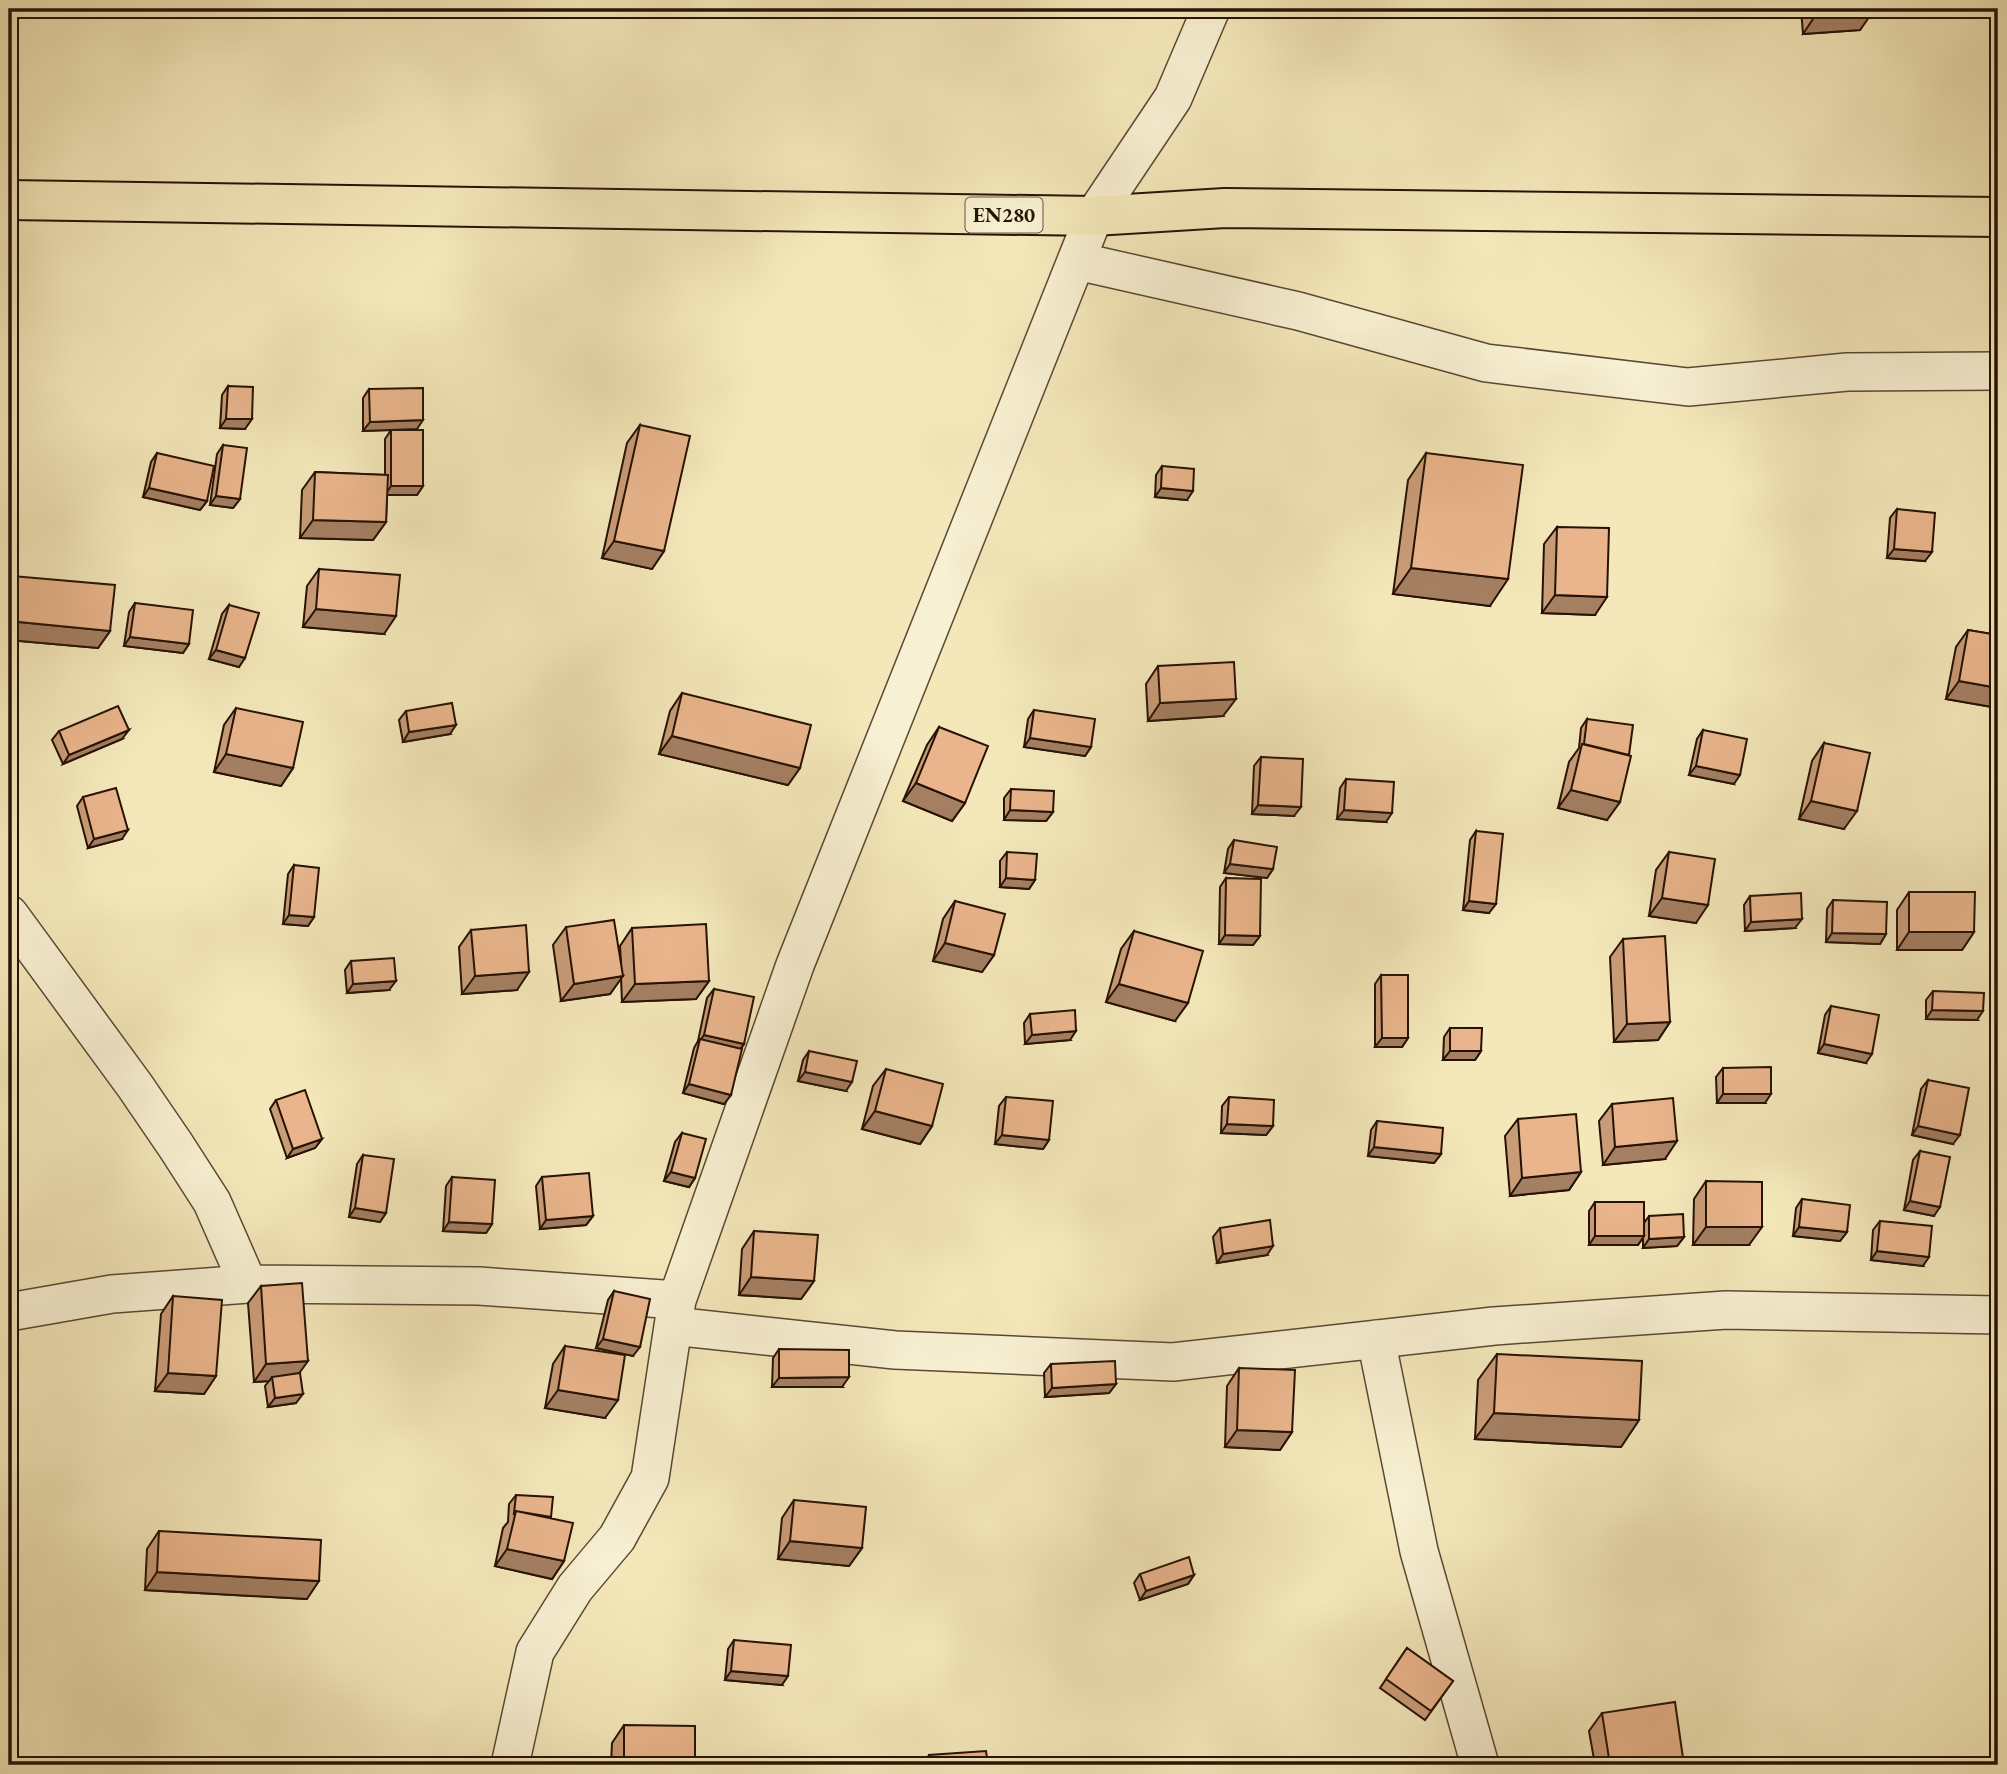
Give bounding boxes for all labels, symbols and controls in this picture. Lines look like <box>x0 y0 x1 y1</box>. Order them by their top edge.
road number: EN280 <box>965 198 1042 232</box>

